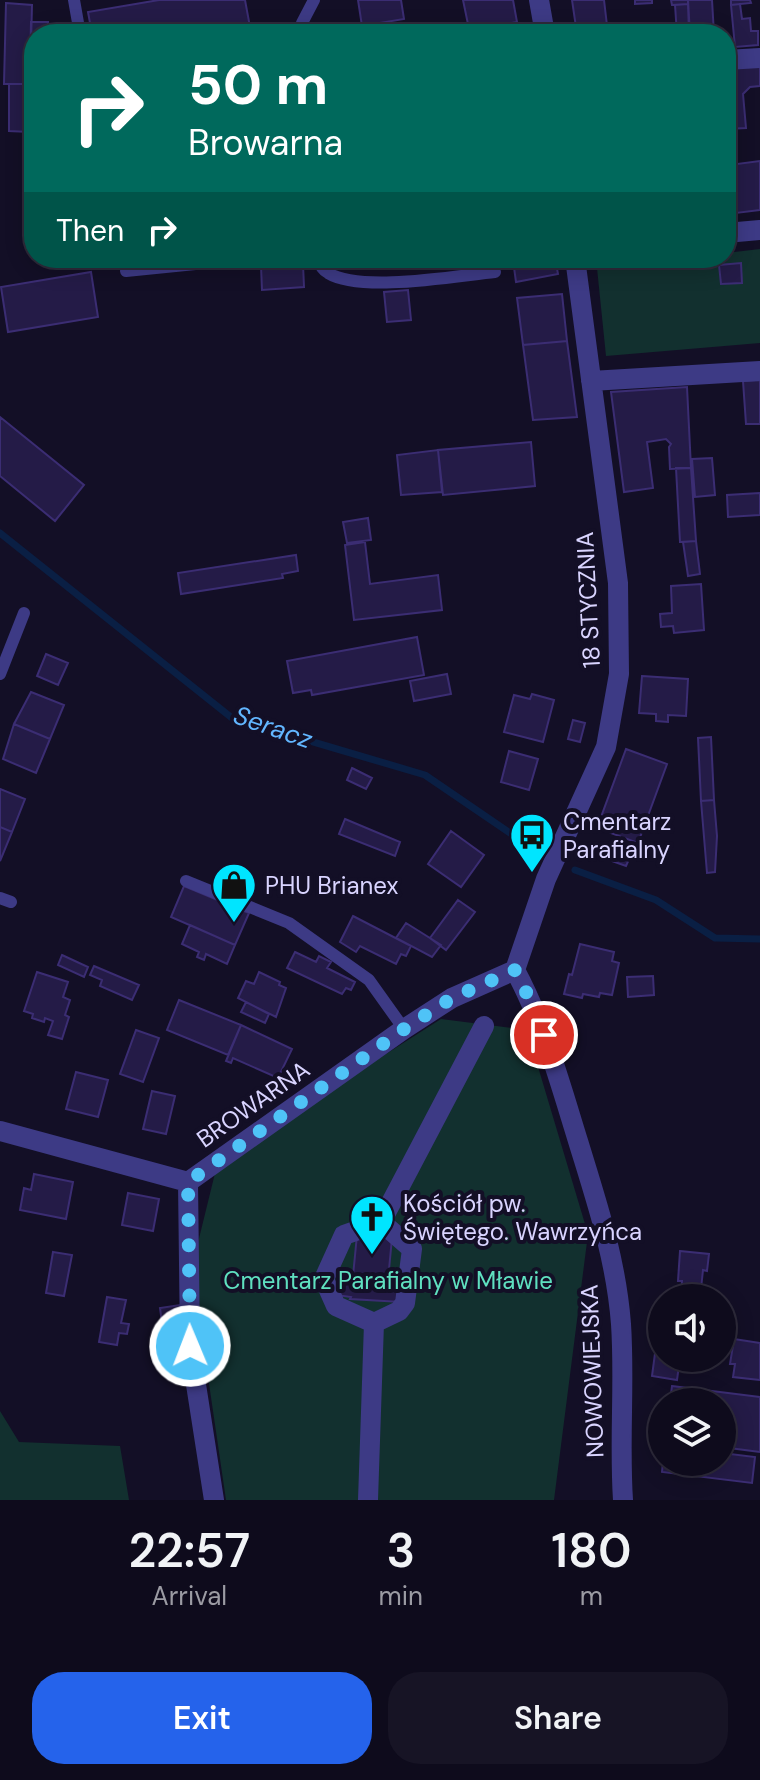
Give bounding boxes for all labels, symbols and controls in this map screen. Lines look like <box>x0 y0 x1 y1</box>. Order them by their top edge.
text: 50 m <box>188 48 328 121</box>
icon: right <box>56 56 160 160</box>
text: Browarna <box>188 119 343 166</box>
icon: right <box>140 208 184 252</box>
text: Then <box>56 211 124 250</box>
street label: 18 STYCZNIA <box>569 531 607 669</box>
water label: Seracz <box>229 698 318 757</box>
place label: Cmentarz Parafialny <box>563 806 671 865</box>
bus stop icon: Cmentarz Parafialny <box>508 811 556 874</box>
shop icon: PHU Brianex <box>210 861 258 924</box>
place label: PHU Brianex <box>265 870 398 901</box>
pin <box>510 1001 578 1069</box>
icon: arrive <box>522 1013 566 1057</box>
street label: BROWARNA <box>190 1054 316 1154</box>
place label: Kościół pw. Świętego. Wawrzyńca <box>403 1188 642 1247</box>
church icon: Kościół pw. Świętego. Wawrzyńca <box>348 1193 396 1256</box>
park label: Cmentarz Parafialny w Mławie <box>223 1265 553 1296</box>
street label: NOWOWIEJSKA <box>573 1284 611 1458</box>
map controls <box>648 1284 736 1476</box>
button: sound <box>648 1284 736 1372</box>
position arrow <box>148 1304 232 1388</box>
button: layers <box>648 1388 736 1476</box>
text: 22:57 <box>128 1519 250 1582</box>
text: 3 <box>386 1519 415 1582</box>
text: 180 <box>551 1519 632 1582</box>
text: Arrival <box>151 1579 227 1613</box>
text: min <box>379 1579 423 1613</box>
text: m <box>580 1579 603 1613</box>
button: Exit <box>32 1672 372 1764</box>
button: Share <box>388 1672 728 1764</box>

